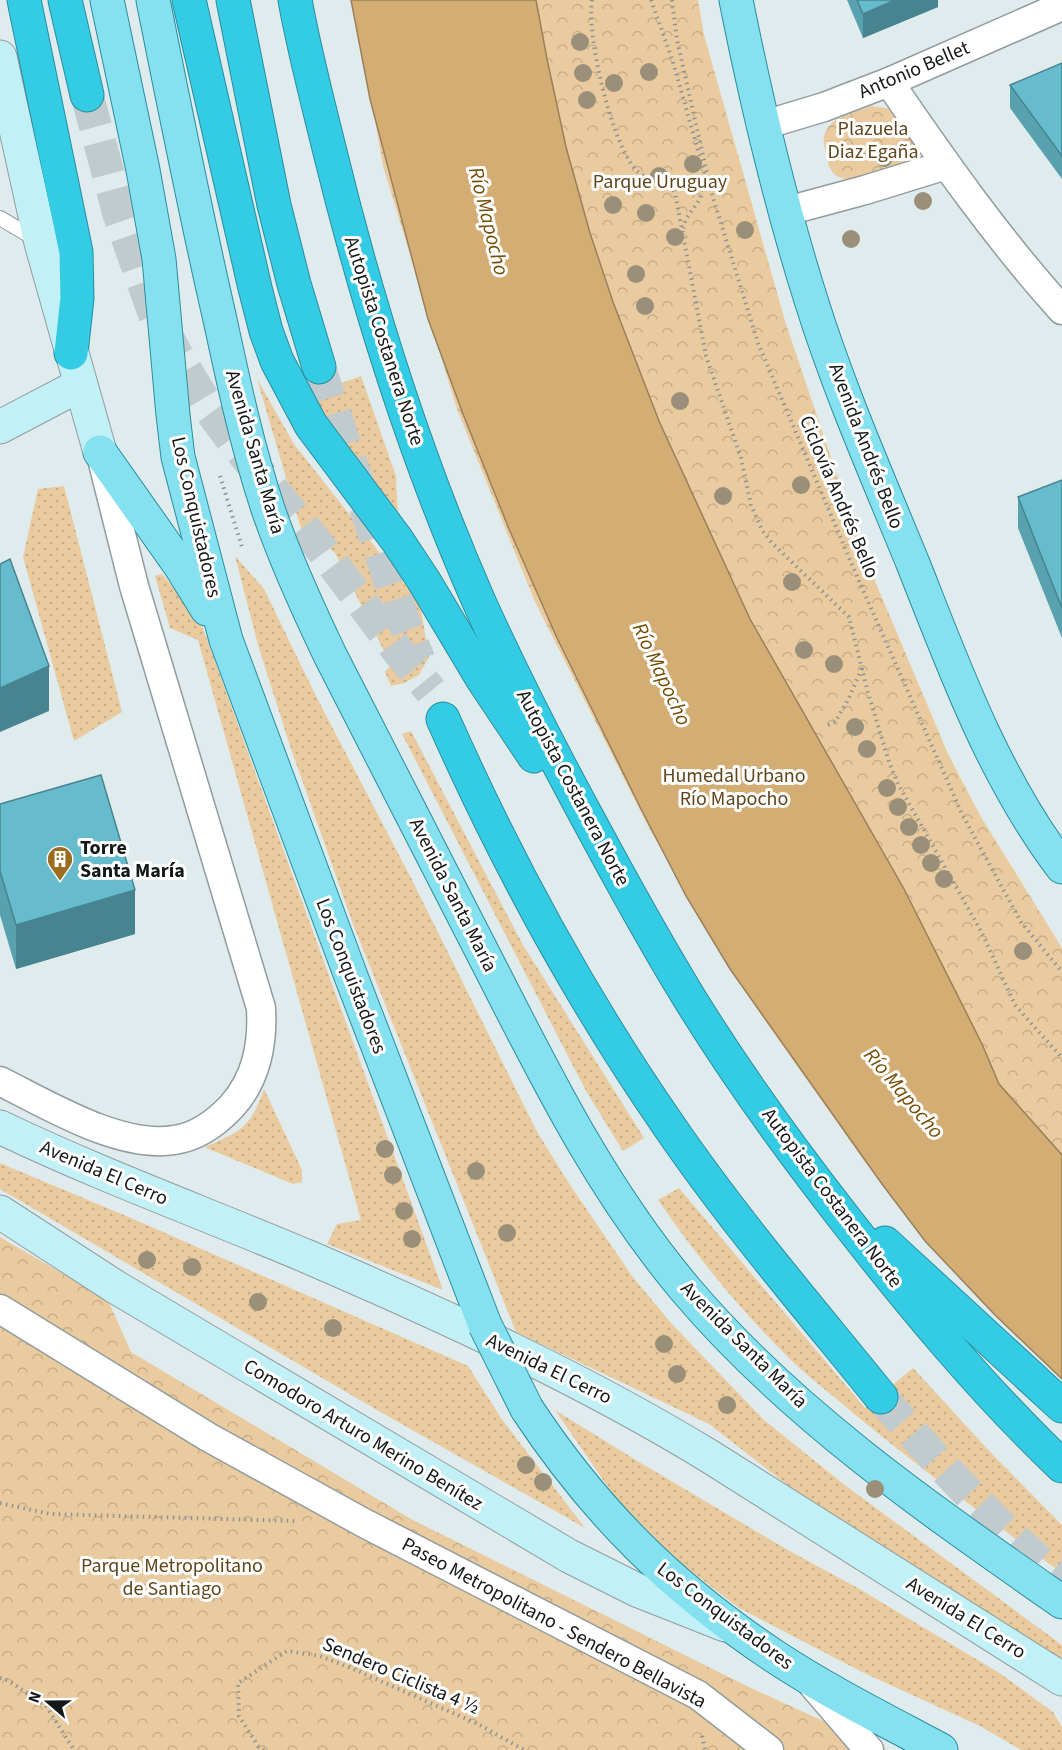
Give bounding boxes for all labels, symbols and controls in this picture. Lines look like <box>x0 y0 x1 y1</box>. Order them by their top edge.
street label: Antonio Bellet <box>854 34 974 106</box>
park label: Plazuela Diaz Egaña <box>827 115 919 166</box>
water label: Río Mapocho <box>461 164 517 278</box>
park label: Parque Uruguay <box>593 168 728 196</box>
street label: Autopista Costanera Norte <box>337 233 431 449</box>
street label: Avenida Andrés Bello <box>821 359 911 533</box>
street label: Avenida Santa María <box>218 367 292 537</box>
street label: Ciclovía Andrés Bello <box>792 411 886 583</box>
street label: Los Conquistadores <box>164 434 228 600</box>
water label: Río Mapocho <box>625 618 699 730</box>
street label: Autopista Costanera Norte <box>509 685 637 891</box>
park label: Humedal Urbano Río Mapocho <box>662 762 806 813</box>
street label: Avenida Santa María <box>402 813 504 977</box>
place label: Torre Santa María <box>80 834 185 885</box>
building icon: Torre Santa María <box>45 844 75 882</box>
street label: Los Conquistadores <box>309 894 393 1058</box>
water label: Río Mapocho <box>857 1041 951 1145</box>
street label: Autopista Costanera Norte <box>755 1102 909 1294</box>
street label: Avenida El Cerro <box>36 1133 172 1213</box>
street label: Avenida Santa María <box>674 1275 814 1415</box>
street label: Avenida El Cerro <box>482 1327 616 1411</box>
street label: Comodoro Arturo Merino Benítez <box>238 1352 488 1518</box>
street label: Paseo Metropolitano - Sendero Bellavista <box>397 1530 711 1716</box>
park label: Parque Metropolitano de Santiago <box>81 1552 263 1603</box>
street label: Los Conquistadores <box>651 1555 799 1677</box>
street label: Avenida El Cerro <box>901 1570 1031 1666</box>
street label: Sendero Ciclista 4 ½ <box>318 1630 484 1722</box>
north arrow <box>18 1672 78 1732</box>
text: N <box>23 1688 47 1706</box>

